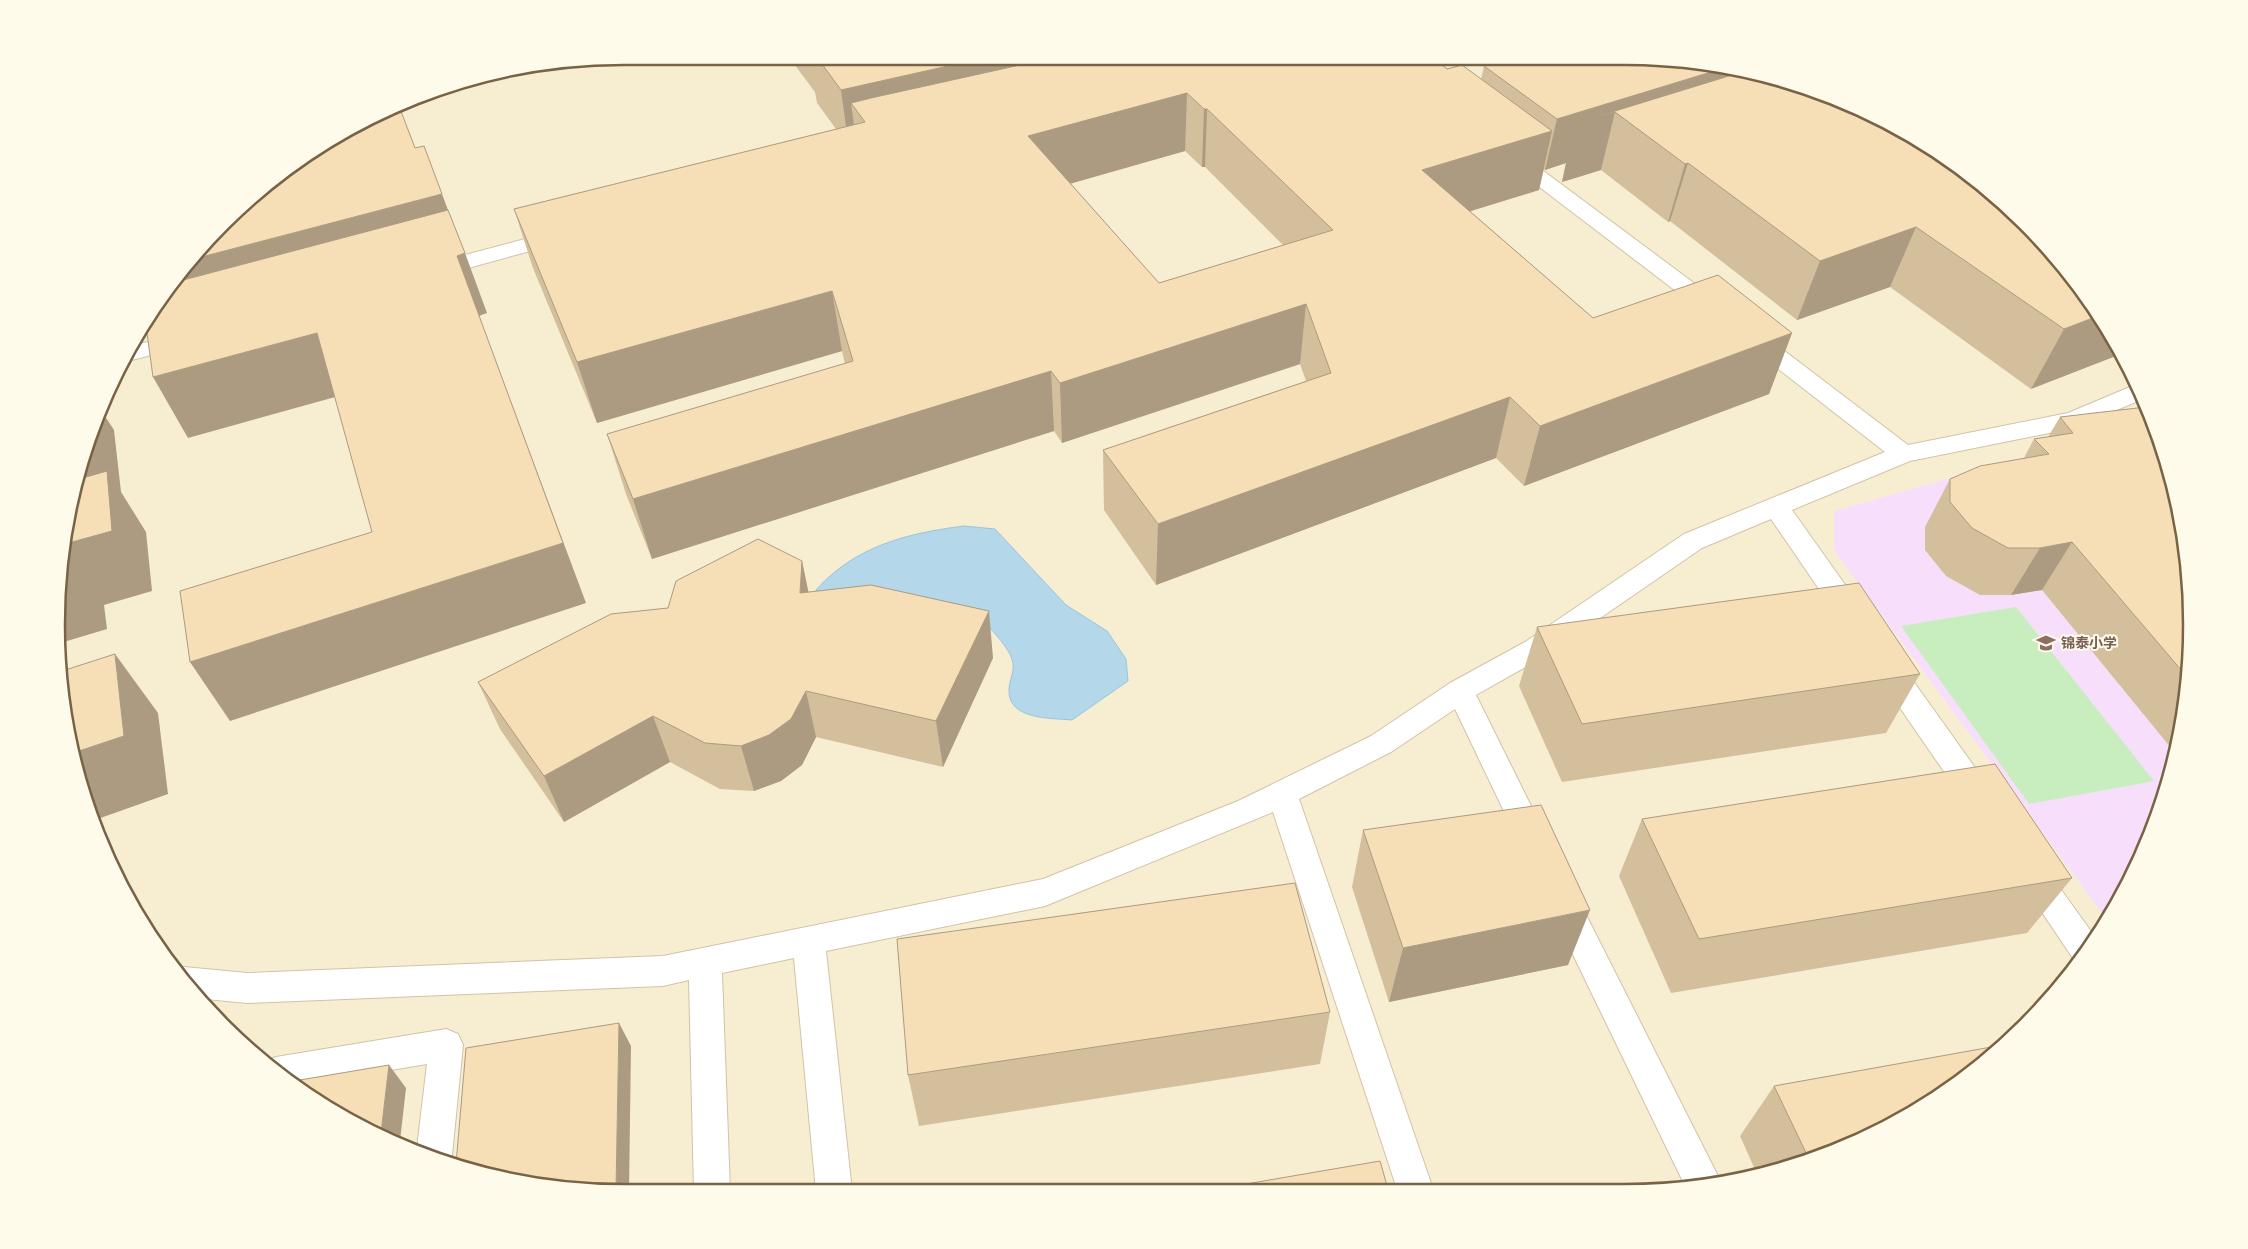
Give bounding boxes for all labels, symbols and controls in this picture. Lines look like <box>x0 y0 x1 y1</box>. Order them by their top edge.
school or university icon: 锦泰小学 <box>2035 632 2057 654</box>
place label: 锦泰小学 <box>2061 635 2117 651</box>

